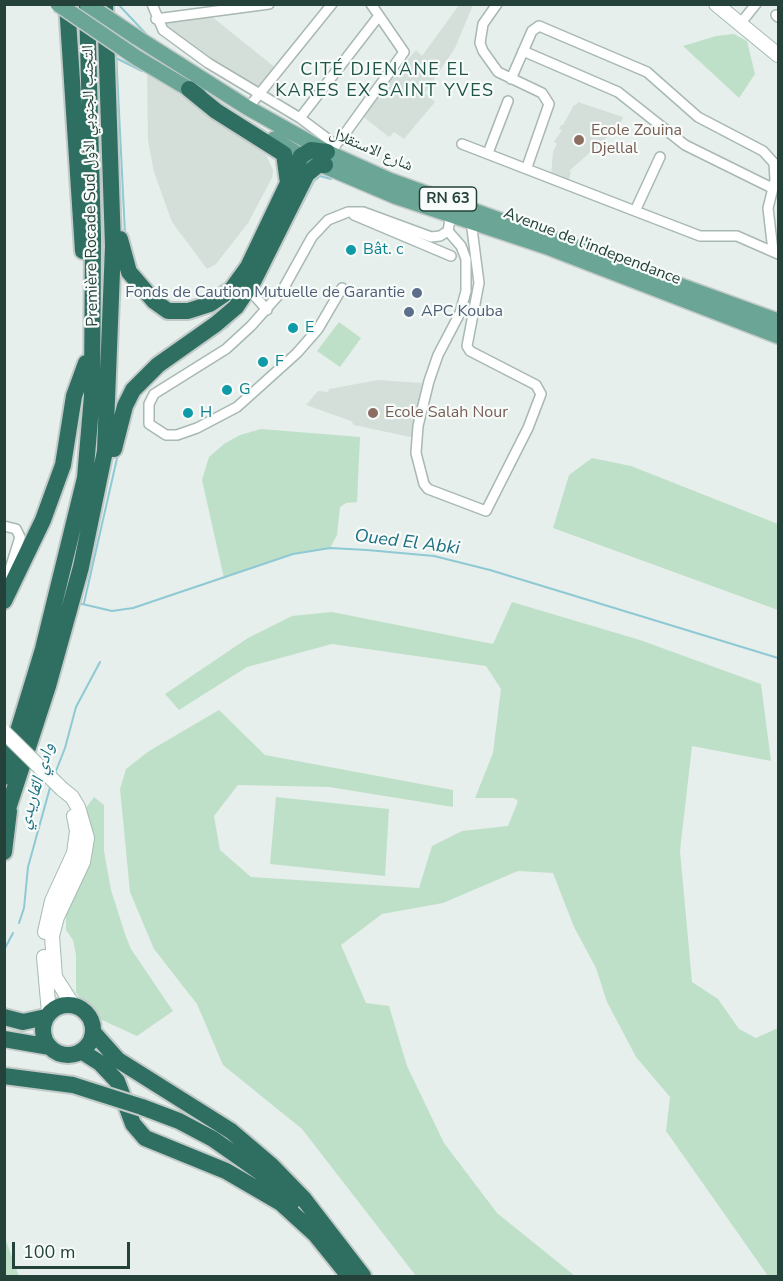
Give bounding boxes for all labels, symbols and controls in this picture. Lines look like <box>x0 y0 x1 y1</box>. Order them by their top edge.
street label: Première Rocade Sud التجنب الجنوبي الأول <box>79 45 103 327</box>
district label: CITÉ DJENANE EL KARES EX SAINT YVES <box>275 60 495 103</box>
place label: Ecole Zouina Djellal <box>591 121 682 159</box>
street label: شارع الاستقلال <box>327 124 415 176</box>
marker: Ecole Zouina Djellal <box>572 133 586 147</box>
road number: RN 63 <box>420 187 476 211</box>
street label: Avenue de l'independance <box>501 204 683 290</box>
place label: Bât. c <box>363 240 403 260</box>
marker: Bât. c <box>344 243 358 257</box>
place label: Fonds de Caution Mutuelle de Garantie <box>125 283 405 303</box>
marker: Fonds de Caution Mutuelle de Garantie <box>410 286 424 300</box>
place label: APC Kouba <box>421 302 503 322</box>
marker: APC Kouba <box>402 305 416 319</box>
place label: E <box>305 318 314 338</box>
marker: E <box>286 321 300 335</box>
place label: F <box>275 352 284 372</box>
marker: F <box>256 355 270 369</box>
place label: G <box>239 380 251 400</box>
marker: G <box>220 383 234 397</box>
place label: H <box>200 403 212 423</box>
place label: Ecole Salah Nour <box>385 403 508 423</box>
marker: H <box>181 406 195 420</box>
marker: Ecole Salah Nour <box>366 406 380 420</box>
water label: Oued El Abki <box>353 526 461 560</box>
water label: وادي القاريدي <box>14 741 60 831</box>
scale bar <box>15 1230 134 1268</box>
text: 100 m <box>23 1240 75 1264</box>

